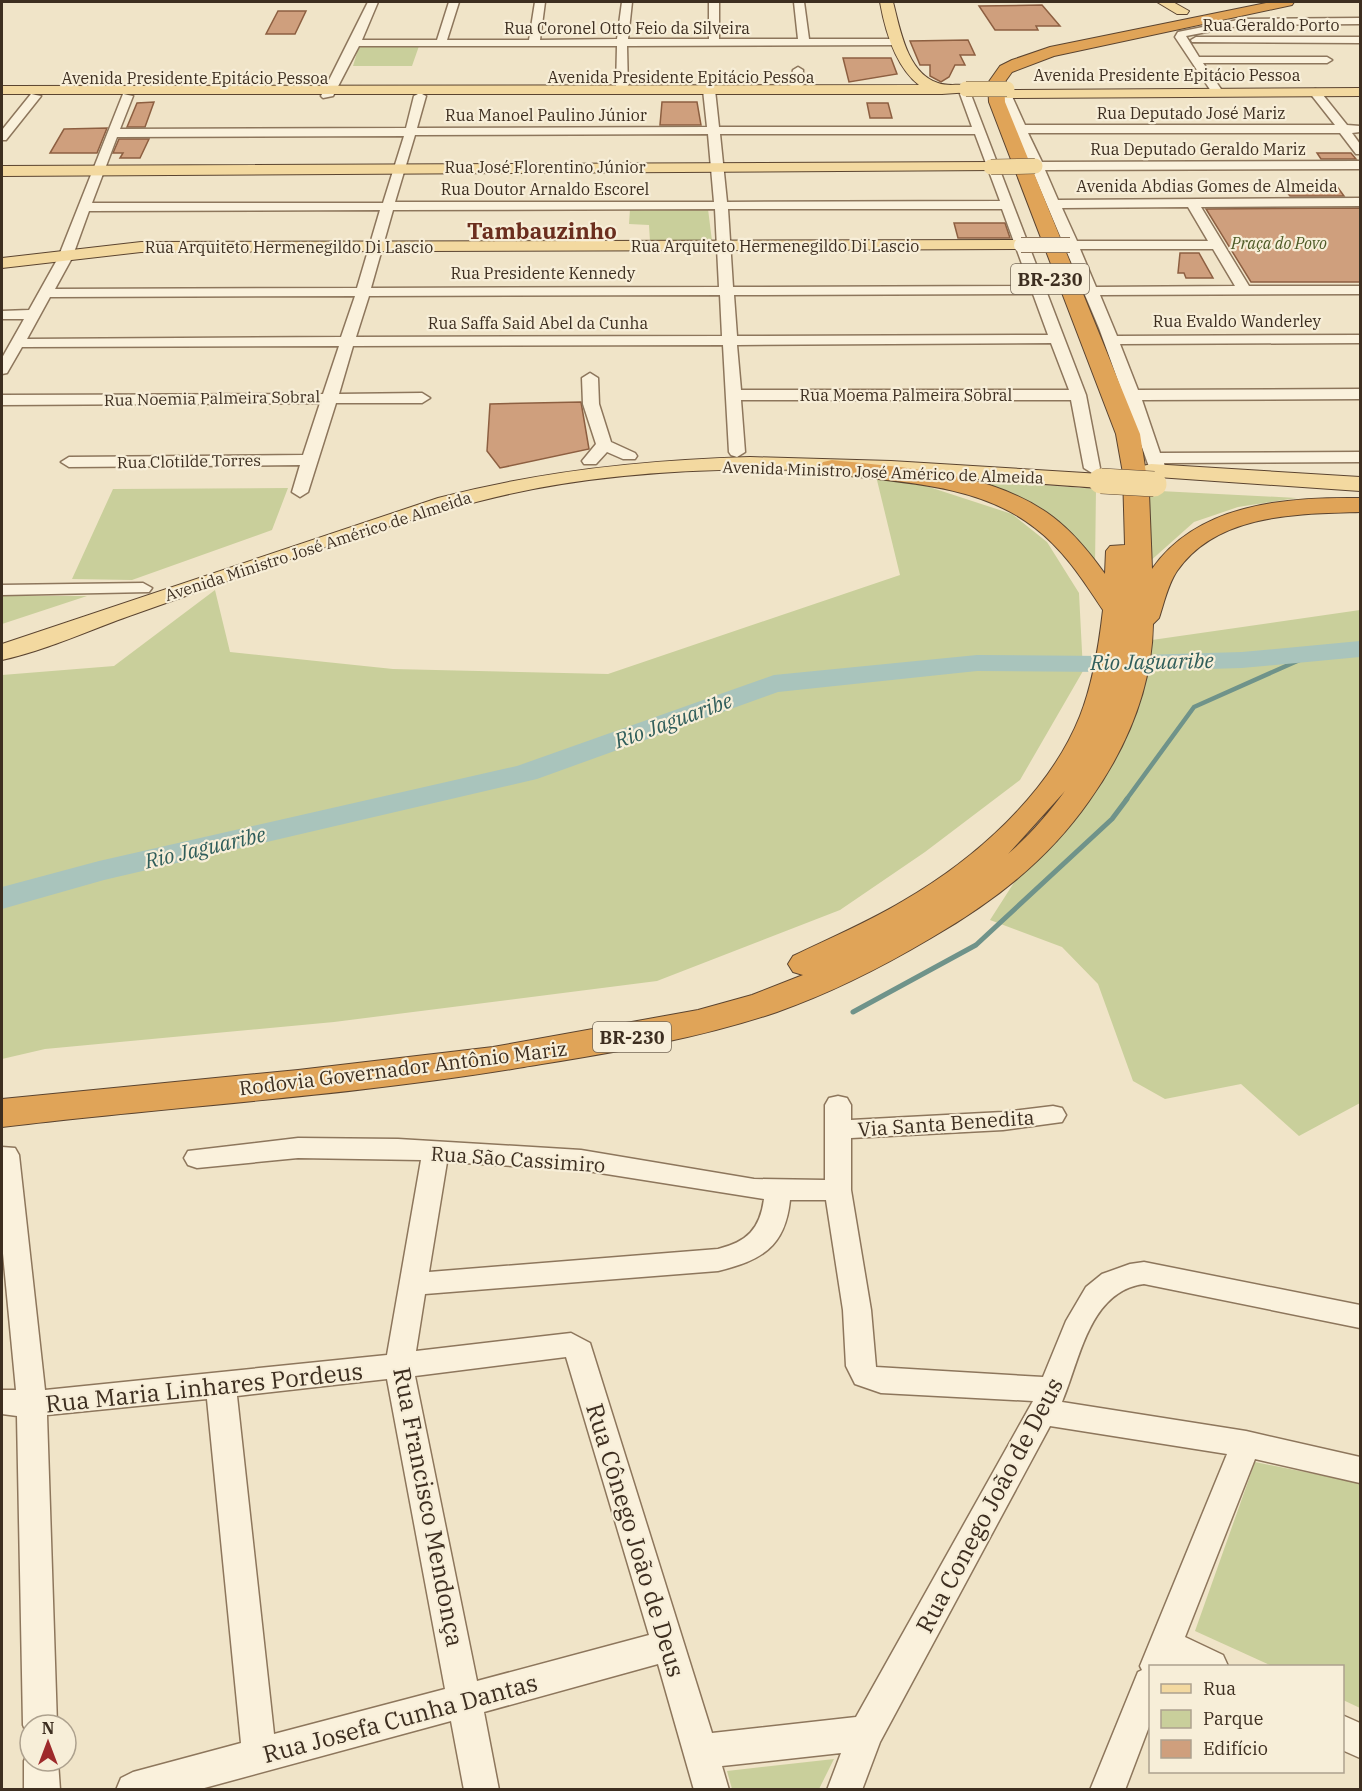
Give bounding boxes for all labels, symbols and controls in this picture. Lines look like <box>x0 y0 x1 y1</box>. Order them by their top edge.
street label: Rua Geraldo Porto <box>1203 15 1339 35</box>
street label: Rua Coronel Otto Feio da Silveira <box>504 18 750 38</box>
street label: Avenida Presidente Epitácio Pessoa <box>1033 65 1301 85</box>
street label: Avenida Presidente Epitácio Pessoa <box>547 67 815 87</box>
street label: Avenida Presidente Epitácio Pessoa <box>61 68 329 88</box>
street label: Rua Deputado José Mariz <box>1097 103 1285 123</box>
street label: Rua Manoel Paulino Júnior <box>445 105 647 125</box>
street label: Rua Deputado Geraldo Mariz <box>1090 139 1306 159</box>
street label: Rua José Florentino Júnior <box>444 157 646 177</box>
street label: Avenida Abdias Gomes de Almeida <box>1076 176 1338 196</box>
street label: Rua Doutor Arnaldo Escorel <box>441 179 650 199</box>
district label: Tambauzinho <box>467 216 617 245</box>
park label: Praça do Povo <box>1230 233 1327 253</box>
street label: Rua Arquiteto Hermenegildo Di Lascio <box>631 236 919 256</box>
street label: Rua Arquiteto Hermenegildo Di Lascio <box>145 237 433 257</box>
street label: Rua Presidente Kennedy <box>451 263 636 283</box>
road number: BR-230 <box>1011 264 1089 294</box>
street label: Rua Evaldo Wanderley <box>1153 311 1322 331</box>
street label: Rua Saffa Said Abel da Cunha <box>428 313 648 333</box>
street label: Rua Moema Palmeira Sobral <box>800 385 1013 405</box>
street label: Rua Noemia Palmeira Sobral <box>104 386 320 410</box>
street label: Rua Clotilde Torres <box>117 450 261 472</box>
street label: Avenida Ministro José Américo de Almeida <box>722 456 1044 488</box>
street label: Avenida Ministro José Américo de Almeida <box>162 487 474 605</box>
water label: Rio Jaguaribe <box>1089 646 1215 676</box>
water label: Rio Jaguaribe <box>609 686 736 755</box>
water label: Rio Jaguaribe <box>141 819 269 875</box>
road number: BR-230 <box>593 1022 671 1052</box>
street label: Rodovia Governador Antônio Mariz <box>238 1034 568 1102</box>
street label: Via Santa Benedita <box>857 1103 1035 1143</box>
street label: Rua São Cassimiro <box>430 1139 606 1179</box>
street label: Rua Maria Linhares Pordeus <box>44 1354 364 1420</box>
street label: Rua Francisco Mendonça <box>386 1365 472 1649</box>
street label: Rua Conego João de Deus <box>908 1372 1070 1638</box>
street label: Rua Cônego João de Deus <box>579 1399 693 1681</box>
legend <box>1149 1665 1344 1773</box>
street label: Rua Josefa Cunha Dantas <box>259 1666 541 1770</box>
text: Rua <box>1203 1677 1236 1700</box>
text: Parque <box>1203 1707 1263 1730</box>
north arrow <box>18 1713 78 1773</box>
text: N <box>42 1718 54 1738</box>
text: Edifício <box>1203 1737 1268 1760</box>

